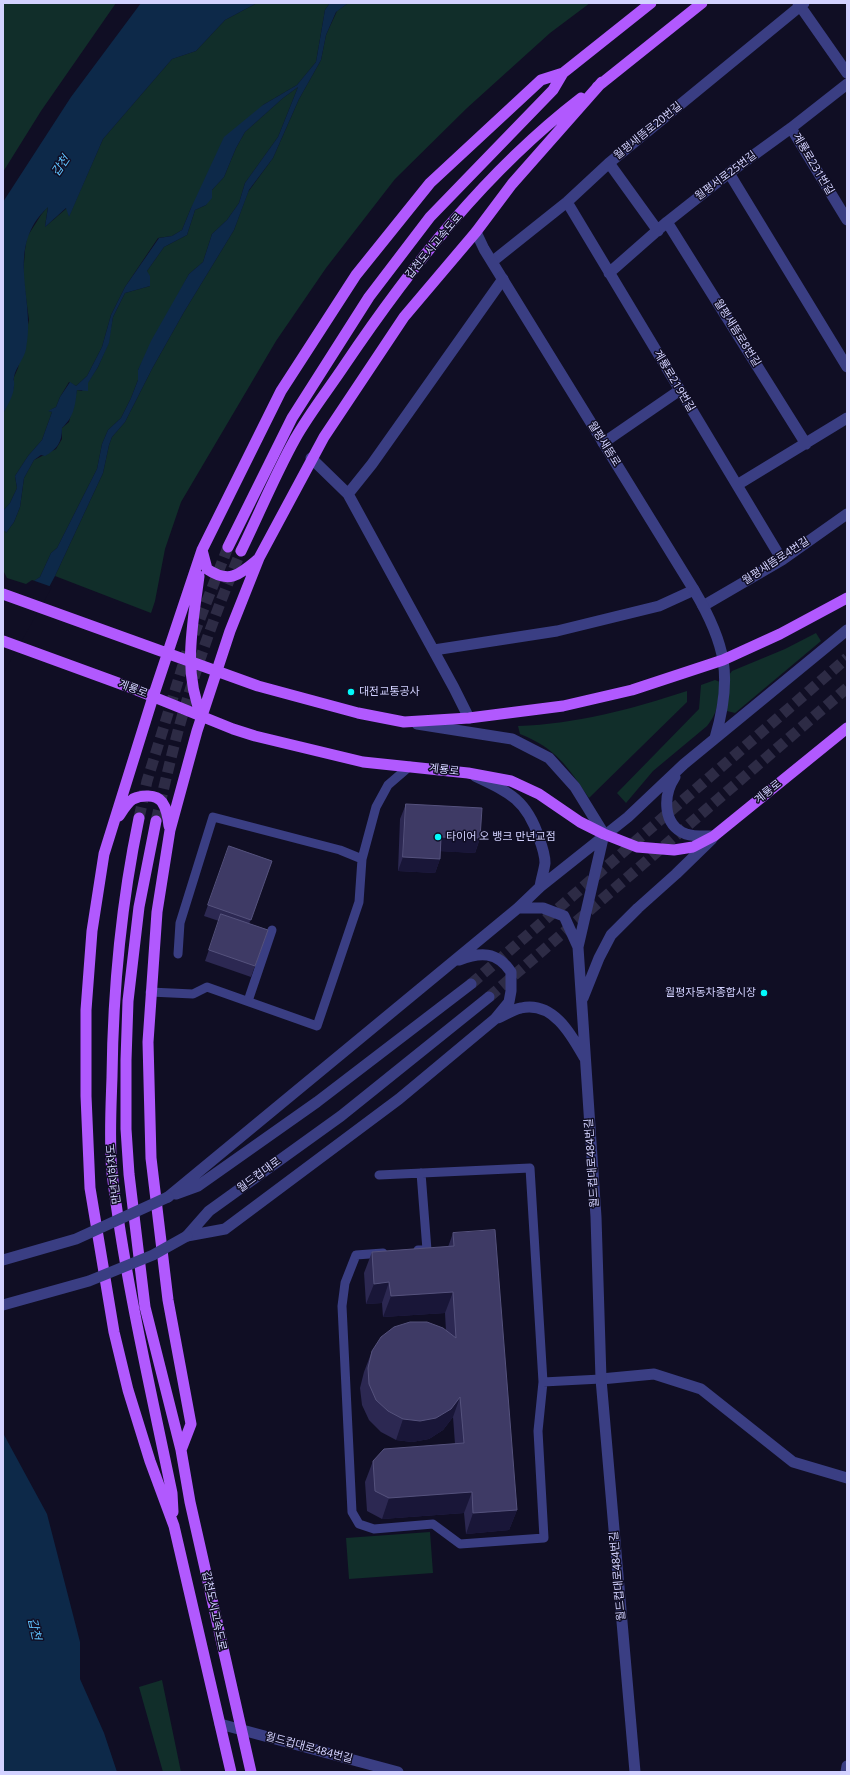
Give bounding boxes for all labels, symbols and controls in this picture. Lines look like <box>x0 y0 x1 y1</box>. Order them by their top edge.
street label: 월평새뜸로20번길 <box>611 100 685 162</box>
street label: 계룡로231번길 <box>789 131 837 197</box>
street label: 월평서로25번길 <box>693 149 759 203</box>
water label: 갑천 <box>49 153 73 179</box>
street label: 갑천도시고속도로 <box>403 211 465 281</box>
street label: 월평새뜸로8번길 <box>711 297 763 369</box>
street label: 계룡로219번길 <box>650 348 698 414</box>
street label: 월평새뜸로 <box>585 419 623 469</box>
street label: 월평새뜸로4번길 <box>740 534 812 588</box>
street label: 계룡로 <box>116 677 150 701</box>
place label: 대전교통공사 <box>359 685 420 699</box>
marker: 대전교통공사 <box>346 687 356 697</box>
street label: 계룡로 <box>428 762 460 778</box>
street label: 계룡로 <box>752 777 784 807</box>
place label: 타이어 오 뱅크 만년교점 <box>446 830 556 844</box>
marker: 타이어 오 뱅크 만년교점 <box>433 832 443 842</box>
place label: 월평자동차종합시장 <box>665 986 756 1000</box>
marker: 월평자동차종합시장 <box>759 988 769 998</box>
street label: 월드컵대로484번길 <box>582 1118 602 1208</box>
street label: 만년지하차도 <box>104 1143 124 1205</box>
street label: 월드컵대로 <box>235 1155 283 1195</box>
street label: 월드컵대로484번길 <box>608 1531 628 1621</box>
street label: 갑천도시고속도로 <box>199 1570 229 1652</box>
water label: 갑천 <box>25 1617 43 1641</box>
street label: 월드컵대로484번길 <box>264 1730 354 1766</box>

